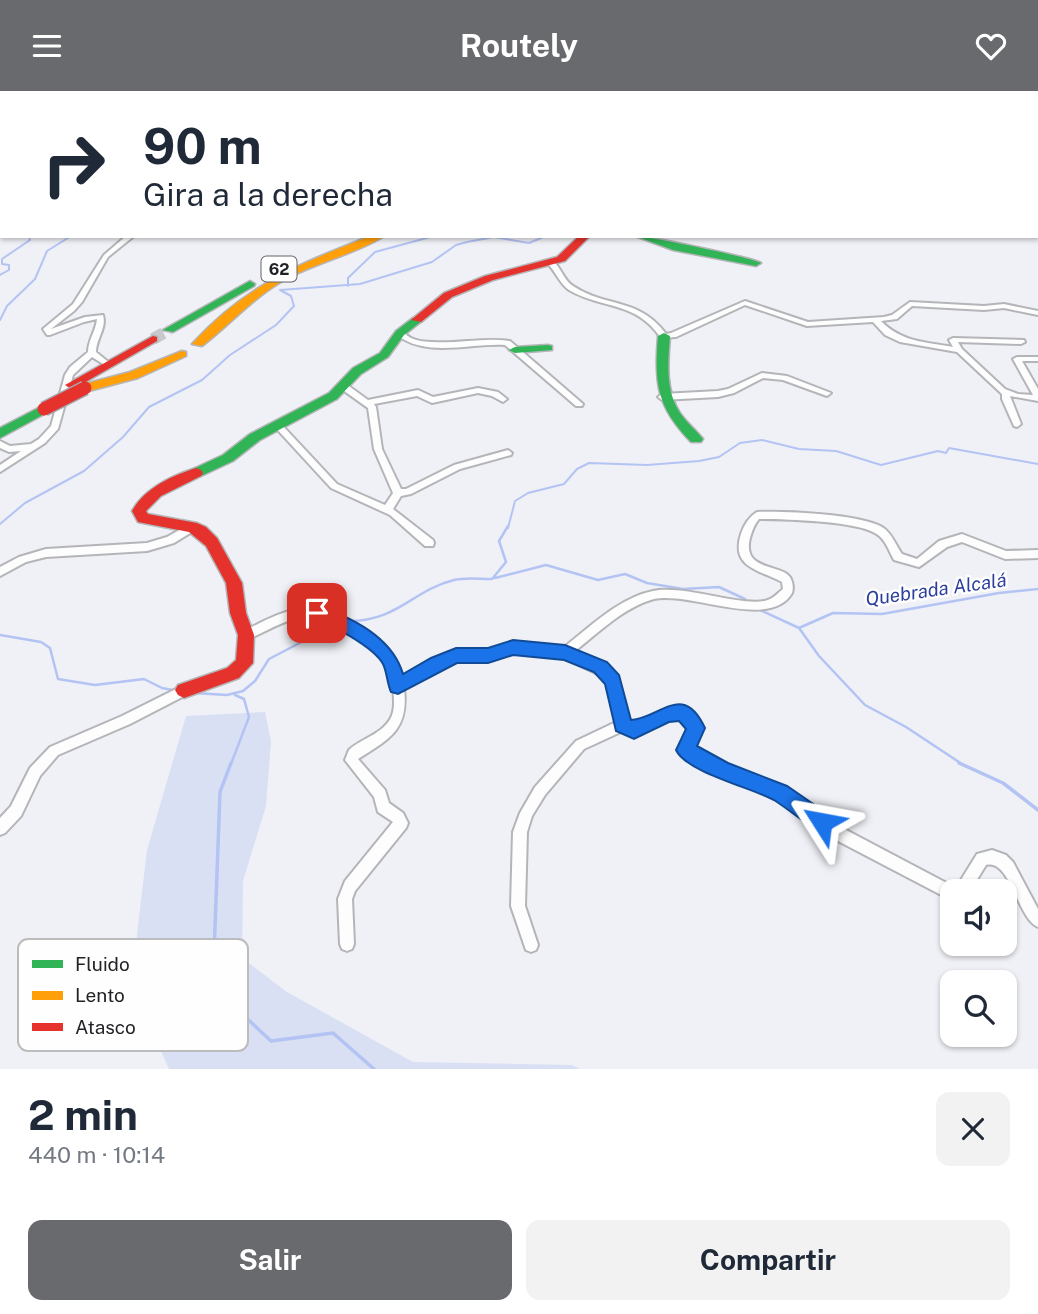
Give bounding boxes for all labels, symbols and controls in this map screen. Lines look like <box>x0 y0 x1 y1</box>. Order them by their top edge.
icon: menu <box>28 27 66 65</box>
text: Routely <box>460 27 578 64</box>
icon: heart <box>972 27 1010 65</box>
text: 90 m <box>143 117 262 175</box>
icon: right <box>28 119 119 210</box>
text: Gira a la derecha <box>143 176 393 213</box>
road number: 62 <box>262 257 296 281</box>
water label: Quebrada Alcalá <box>864 568 1008 610</box>
pin <box>287 583 347 643</box>
icon: arrive <box>298 594 336 632</box>
position arrow <box>785 785 859 859</box>
map controls <box>940 879 1017 1047</box>
button: sound <box>940 879 1017 956</box>
legend <box>18 939 248 1051</box>
text: Fluido <box>75 953 130 975</box>
button: search <box>940 970 1017 1047</box>
text: Lento <box>75 984 125 1006</box>
text: Atasco <box>75 1016 136 1038</box>
text: 2 min <box>28 1090 138 1139</box>
button: close <box>936 1092 1010 1166</box>
text: 440 m · 10:14 <box>28 1141 165 1168</box>
button: Salir <box>28 1220 512 1300</box>
button: Compartir <box>526 1220 1010 1300</box>

